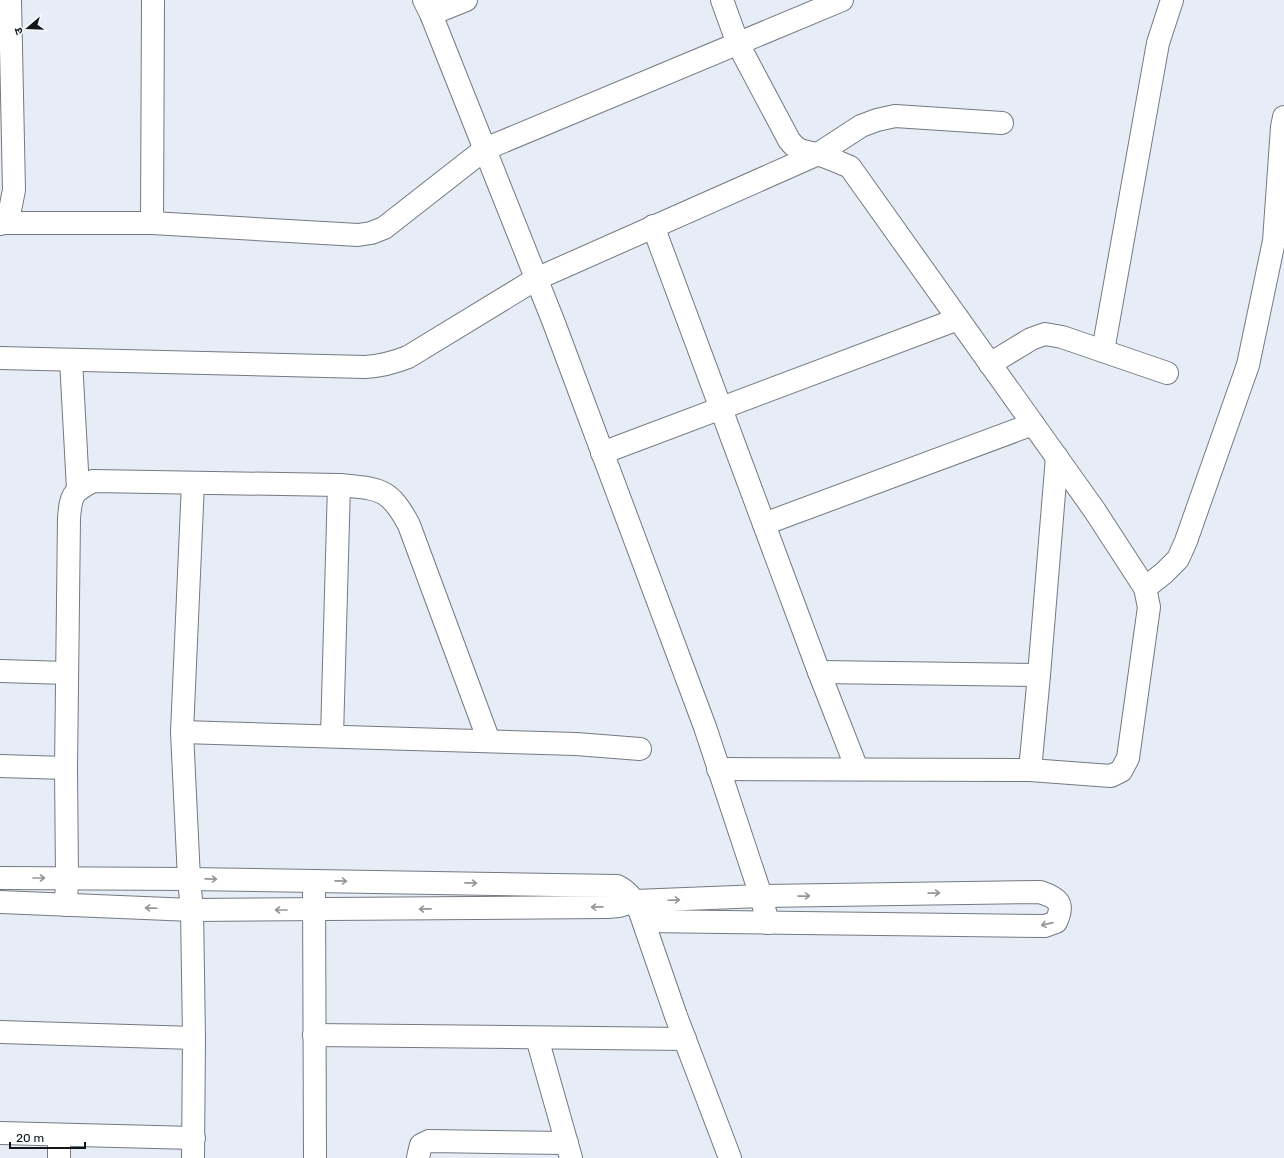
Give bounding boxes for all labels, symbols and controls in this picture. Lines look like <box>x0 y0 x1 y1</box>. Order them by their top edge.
north arrow <box>8 8 48 48</box>
text: उ <box>12 25 26 36</box>
one-way arrow <box>32 874 45 882</box>
one-way arrow <box>204 875 217 883</box>
one-way arrow <box>334 877 347 885</box>
one-way arrow <box>464 880 477 887</box>
one-way arrow <box>927 890 940 897</box>
one-way arrow <box>797 892 810 900</box>
one-way arrow <box>667 896 680 904</box>
one-way arrow <box>591 903 604 911</box>
one-way arrow <box>145 904 158 912</box>
one-way arrow <box>419 905 432 913</box>
one-way arrow <box>275 906 288 914</box>
one-way arrow <box>1041 921 1054 929</box>
scale bar <box>10 1124 85 1150</box>
text: 20 m <box>16 1131 44 1145</box>

